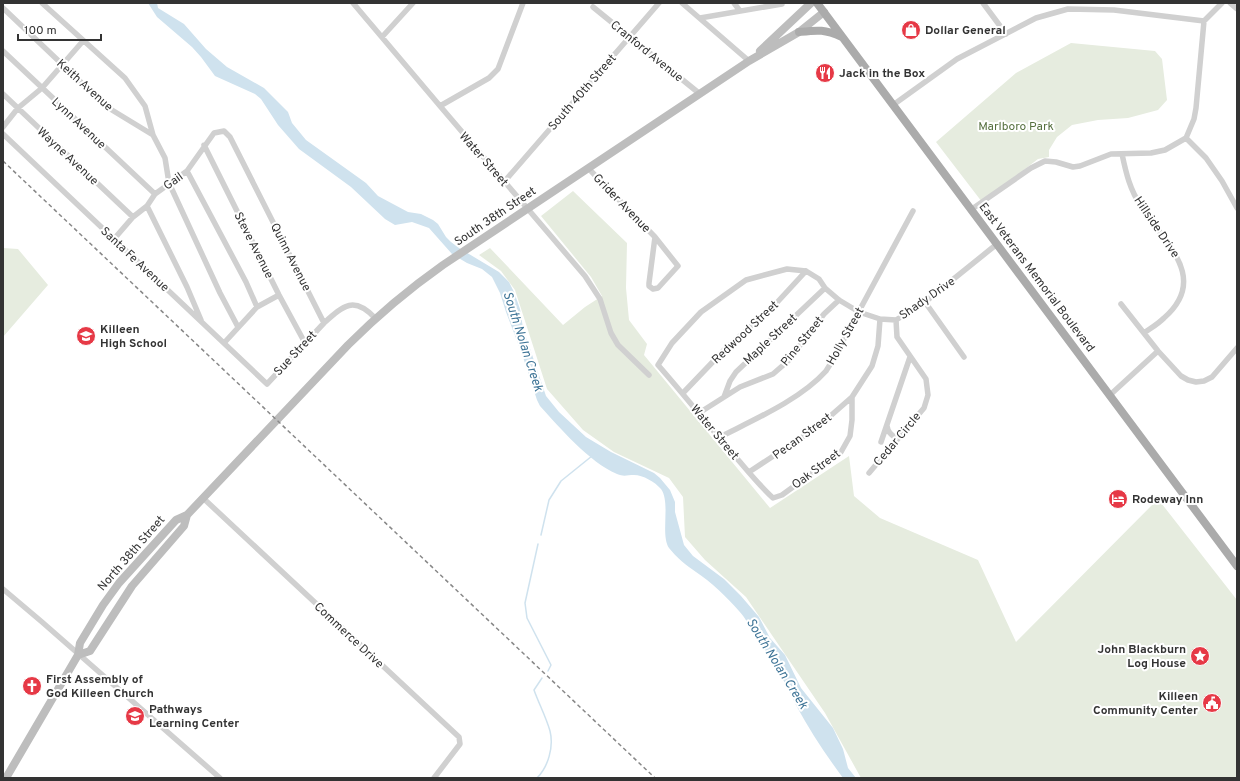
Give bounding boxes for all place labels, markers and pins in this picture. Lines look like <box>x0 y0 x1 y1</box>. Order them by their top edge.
shop icon: Dollar General <box>900 19 922 41</box>
place label: Dollar General <box>925 23 1006 39</box>
restaurant icon: Jack in the Box <box>814 62 836 84</box>
place label: Jack in the Box <box>839 66 925 82</box>
place label: Killeen High School <box>100 322 167 352</box>
school or university icon: Killeen High School <box>75 325 97 347</box>
hotel icon: Rodeway Inn <box>1107 488 1129 510</box>
place label: Rodeway Inn <box>1132 492 1203 508</box>
place label: John Blackburn Log House <box>1098 642 1186 672</box>
place icon: John Blackburn Log House <box>1189 645 1211 667</box>
place label: First Assembly of God Killeen Church <box>46 672 154 702</box>
church icon: First Assembly of God Killeen Church <box>21 675 43 697</box>
place label: Killeen Community Center <box>1093 689 1198 719</box>
public building icon: Killeen Community Center <box>1201 692 1223 714</box>
place label: Pathways Learning Center <box>149 702 239 732</box>
school or university icon: Pathways Learning Center <box>124 705 146 727</box>

